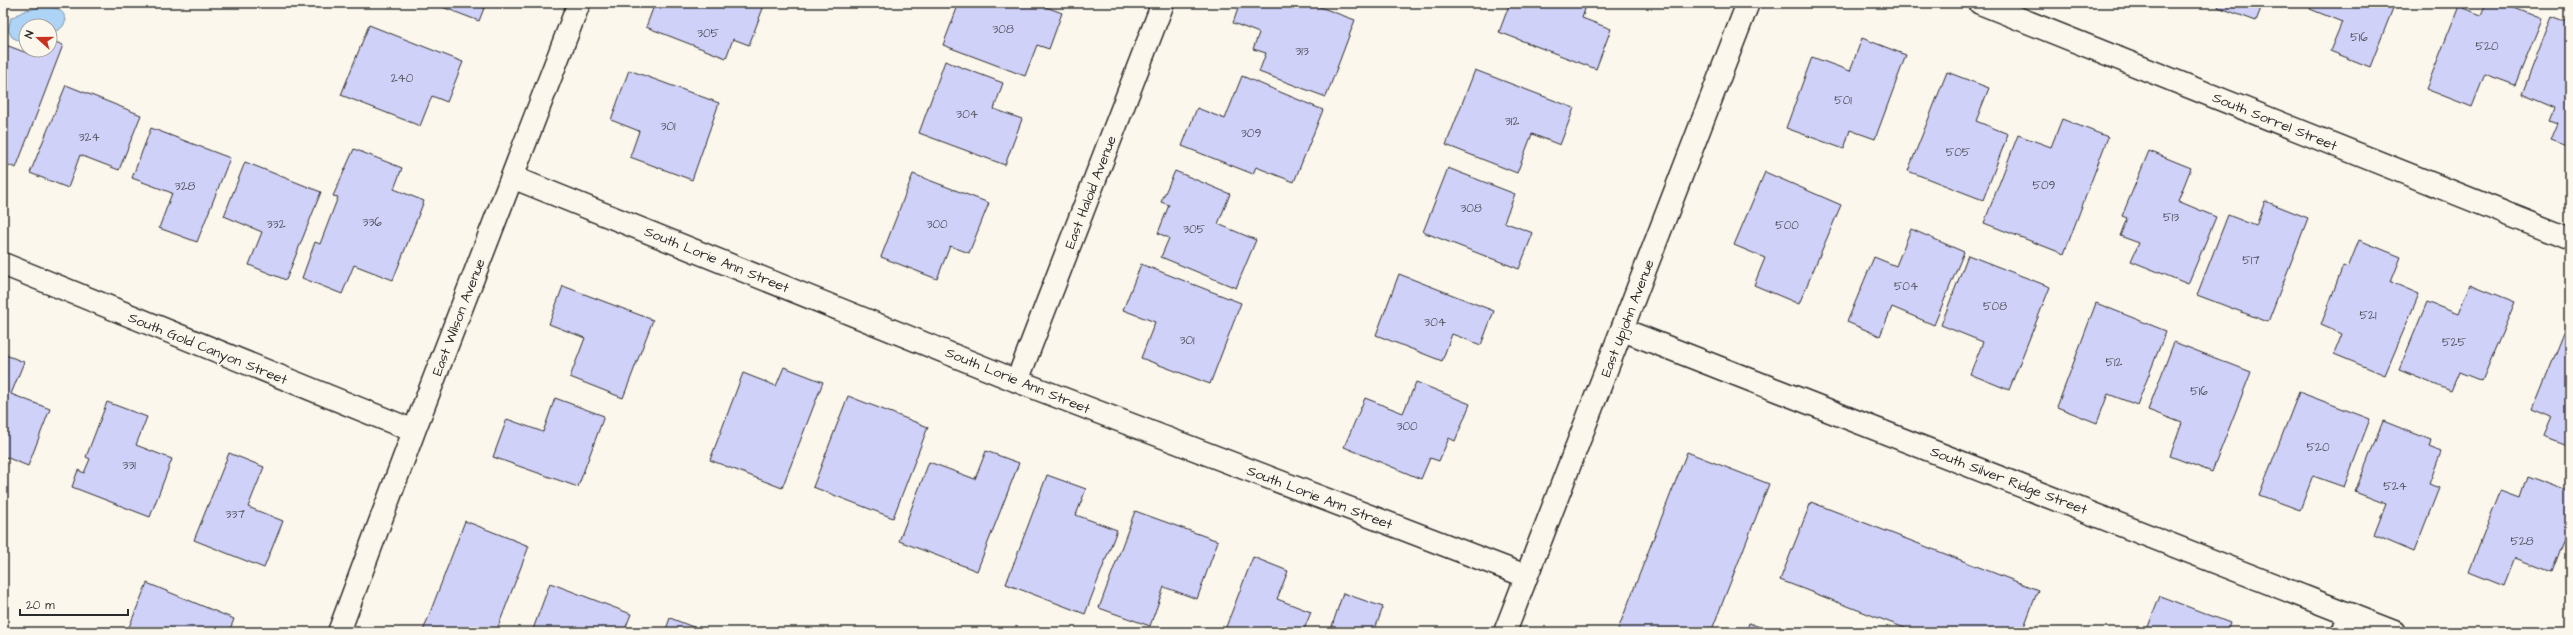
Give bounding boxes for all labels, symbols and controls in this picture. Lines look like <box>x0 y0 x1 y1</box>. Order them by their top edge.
north arrow <box>18 18 58 58</box>
house number: 308 <box>992 21 1014 38</box>
house number: 305 <box>697 25 720 42</box>
text: N <box>21 29 37 41</box>
house number: 516 <box>2350 29 2368 46</box>
house number: 520 <box>2476 38 2499 55</box>
house number: 313 <box>1295 43 1309 60</box>
house number: 240 <box>391 70 414 87</box>
street label: South Sorrel Street <box>2209 88 2340 156</box>
house number: 501 <box>1834 92 1852 109</box>
house number: 304 <box>956 106 978 123</box>
house number: 312 <box>1505 113 1519 130</box>
house number: 301 <box>660 118 676 135</box>
house number: 309 <box>1241 125 1261 142</box>
house number: 324 <box>78 129 100 146</box>
street label: East Haloid Avenue <box>1060 132 1122 252</box>
house number: 505 <box>1946 144 1971 161</box>
house number: 509 <box>2033 177 2056 194</box>
house number: 328 <box>175 178 196 195</box>
house number: 308 <box>1460 200 1482 217</box>
house number: 513 <box>2163 209 2179 226</box>
house number: 336 <box>362 214 382 231</box>
house number: 332 <box>266 216 286 233</box>
house number: 300 <box>926 216 948 233</box>
house number: 500 <box>1775 217 1799 234</box>
house number: 305 <box>1183 221 1206 238</box>
street label: South Lorie Ann Street <box>641 222 792 298</box>
house number: 517 <box>2242 252 2260 269</box>
street label: East Wilson Avenue <box>427 255 491 379</box>
street label: East Upjohn Avenue <box>1596 256 1660 380</box>
house number: 504 <box>1894 278 1918 295</box>
house number: 508 <box>1983 298 2007 315</box>
house number: 521 <box>2360 307 2377 324</box>
street label: South Gold Canyon Street <box>125 308 291 390</box>
house number: 304 <box>1424 314 1446 331</box>
house number: 301 <box>1179 332 1195 349</box>
house number: 525 <box>2442 334 2466 351</box>
street label: South Lorie Ann Street <box>942 343 1093 419</box>
house number: 512 <box>2106 354 2123 371</box>
house number: 516 <box>2190 383 2208 400</box>
house number: 300 <box>1396 418 1418 435</box>
house number: 520 <box>2307 439 2330 456</box>
street label: South Silver Ridge Street <box>1927 442 2090 520</box>
house number: 331 <box>122 457 136 474</box>
street label: South Lorie Ann Street <box>1244 461 1396 535</box>
house number: 524 <box>2383 478 2407 495</box>
house number: 337 <box>225 506 245 523</box>
house number: 528 <box>2510 533 2534 550</box>
scale bar <box>20 591 128 617</box>
text: 20 m <box>26 597 55 614</box>

